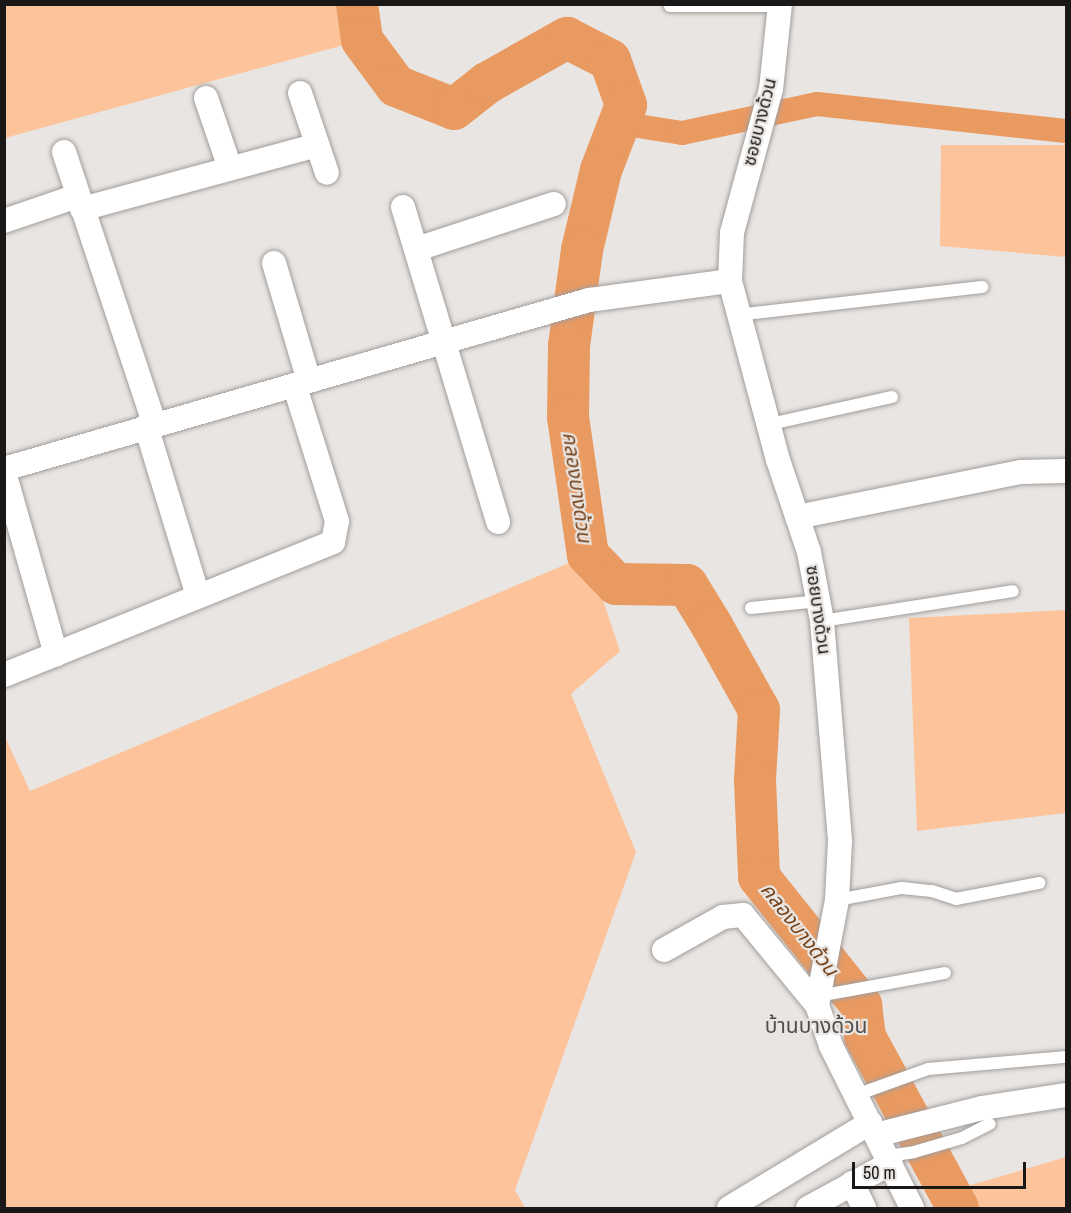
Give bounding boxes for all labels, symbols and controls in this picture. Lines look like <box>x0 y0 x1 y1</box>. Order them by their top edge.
street label: ซอยบางด้วน <box>739 76 781 168</box>
water label: คลองบางด้วน <box>558 430 598 544</box>
street label: ซอยบางด้วน <box>801 564 835 656</box>
water label: คลองบางด้วน <box>756 878 844 980</box>
district label: บ้านบางด้วน <box>765 1013 867 1039</box>
scale bar <box>855 1150 1029 1188</box>
text: 50 m <box>863 1160 896 1185</box>

